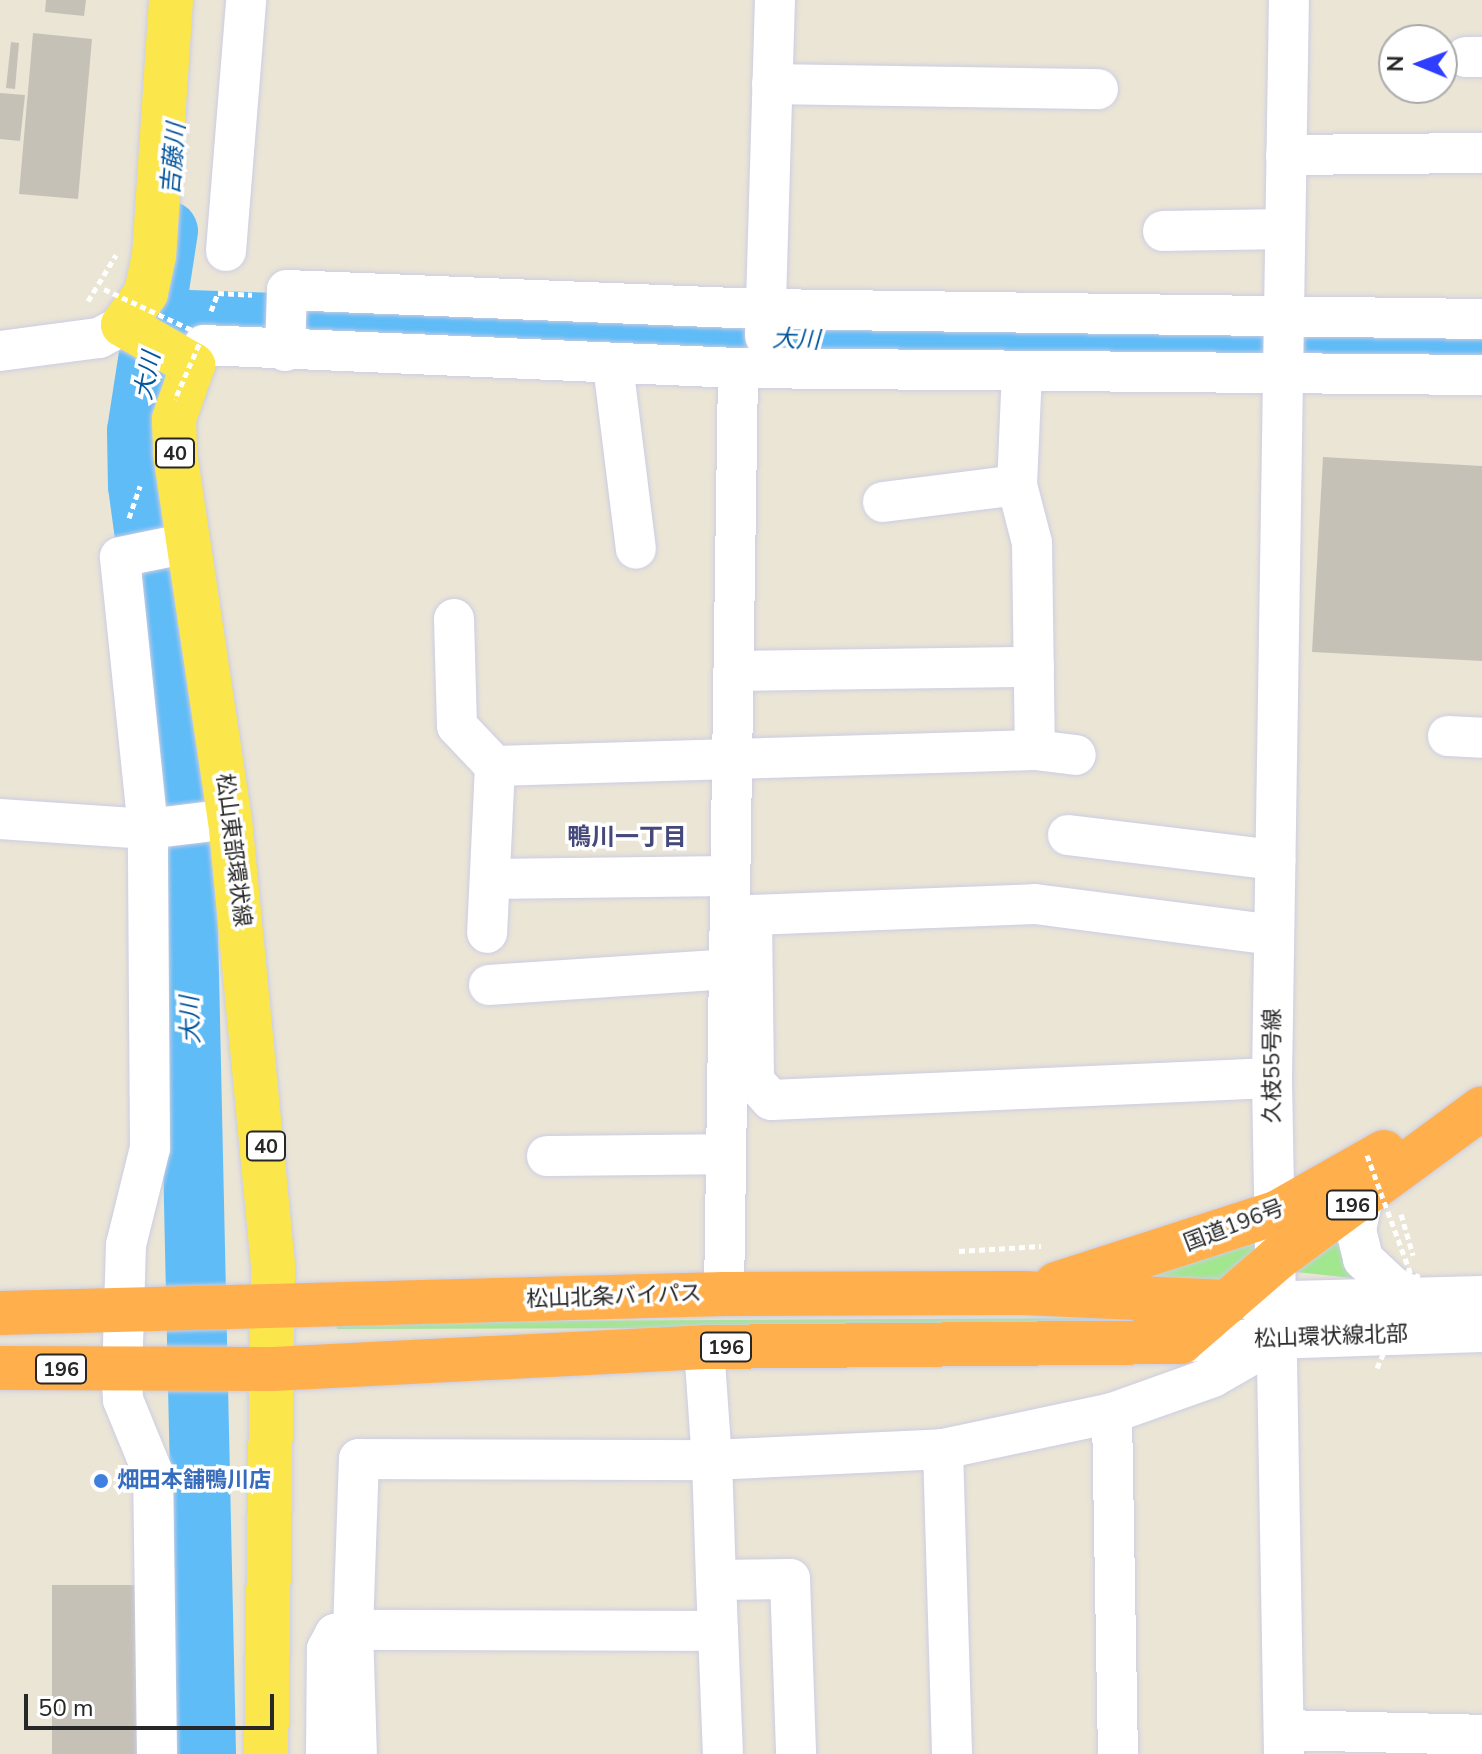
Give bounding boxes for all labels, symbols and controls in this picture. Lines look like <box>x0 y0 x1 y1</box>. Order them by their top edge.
north arrow <box>1378 24 1458 104</box>
text: N <box>1381 55 1411 72</box>
water label: 吉藤川 <box>157 122 191 196</box>
water label: 大川 <box>772 325 820 355</box>
water label: 大川 <box>129 350 167 402</box>
road number: 40 <box>155 437 195 469</box>
street label: 松山東部環状線 <box>211 772 255 928</box>
district label: 鴨川一丁目 <box>567 824 687 852</box>
water label: 大川 <box>176 996 206 1044</box>
street label: 久枝55号線 <box>1260 1009 1286 1123</box>
road number: 40 <box>246 1130 286 1162</box>
road number: 196 <box>1326 1189 1378 1221</box>
street label: 国道196号 <box>1180 1195 1288 1257</box>
street label: 松山北条バイパス <box>526 1281 702 1313</box>
street label: 松山環状線北部 <box>1254 1321 1408 1353</box>
road number: 196 <box>700 1331 752 1363</box>
road number: 196 <box>35 1353 87 1385</box>
place label: 畑田本舗鴨川店 <box>117 1468 271 1494</box>
marker: 畑田本舗鴨川店 <box>92 1472 110 1490</box>
scale bar <box>28 1678 278 1728</box>
text: 50 m <box>38 1692 94 1724</box>

